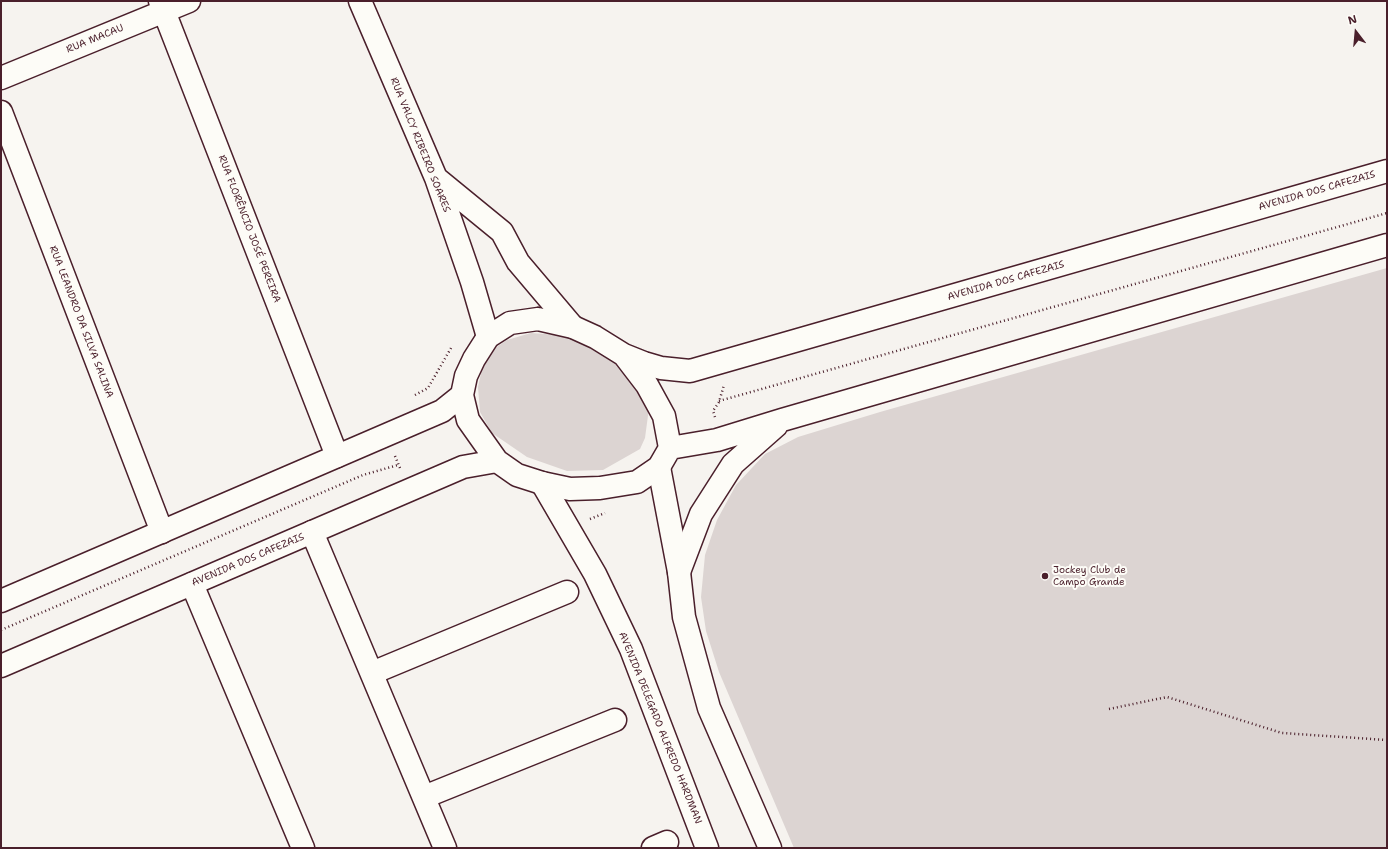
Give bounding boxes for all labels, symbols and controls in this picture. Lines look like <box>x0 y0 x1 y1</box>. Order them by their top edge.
north arrow <box>1336 12 1376 52</box>
text: N <box>1346 12 1359 28</box>
street label: RUA MACAU <box>64 22 126 56</box>
street label: RUA VALCY RIBEIRO SOARES <box>387 76 453 214</box>
street label: RUA FLORÊNCIO JOSÉ PEREIRA <box>215 153 283 305</box>
street label: AVENIDA DOS CAFEZAIS <box>1257 169 1377 213</box>
street label: RUA LEANDRO DA SILVA SALINA <box>46 244 116 400</box>
street label: AVENIDA DOS CAFEZAIS <box>946 259 1066 303</box>
street label: AVENIDA DOS CAFEZAIS <box>190 531 306 589</box>
place label: Jockey Club de Campo Grande <box>1053 564 1126 588</box>
marker: Jockey Club de Campo Grande <box>1040 571 1050 581</box>
street label: AVENIDA DELEGADO ALFREDO HARDMAN <box>616 630 704 826</box>

